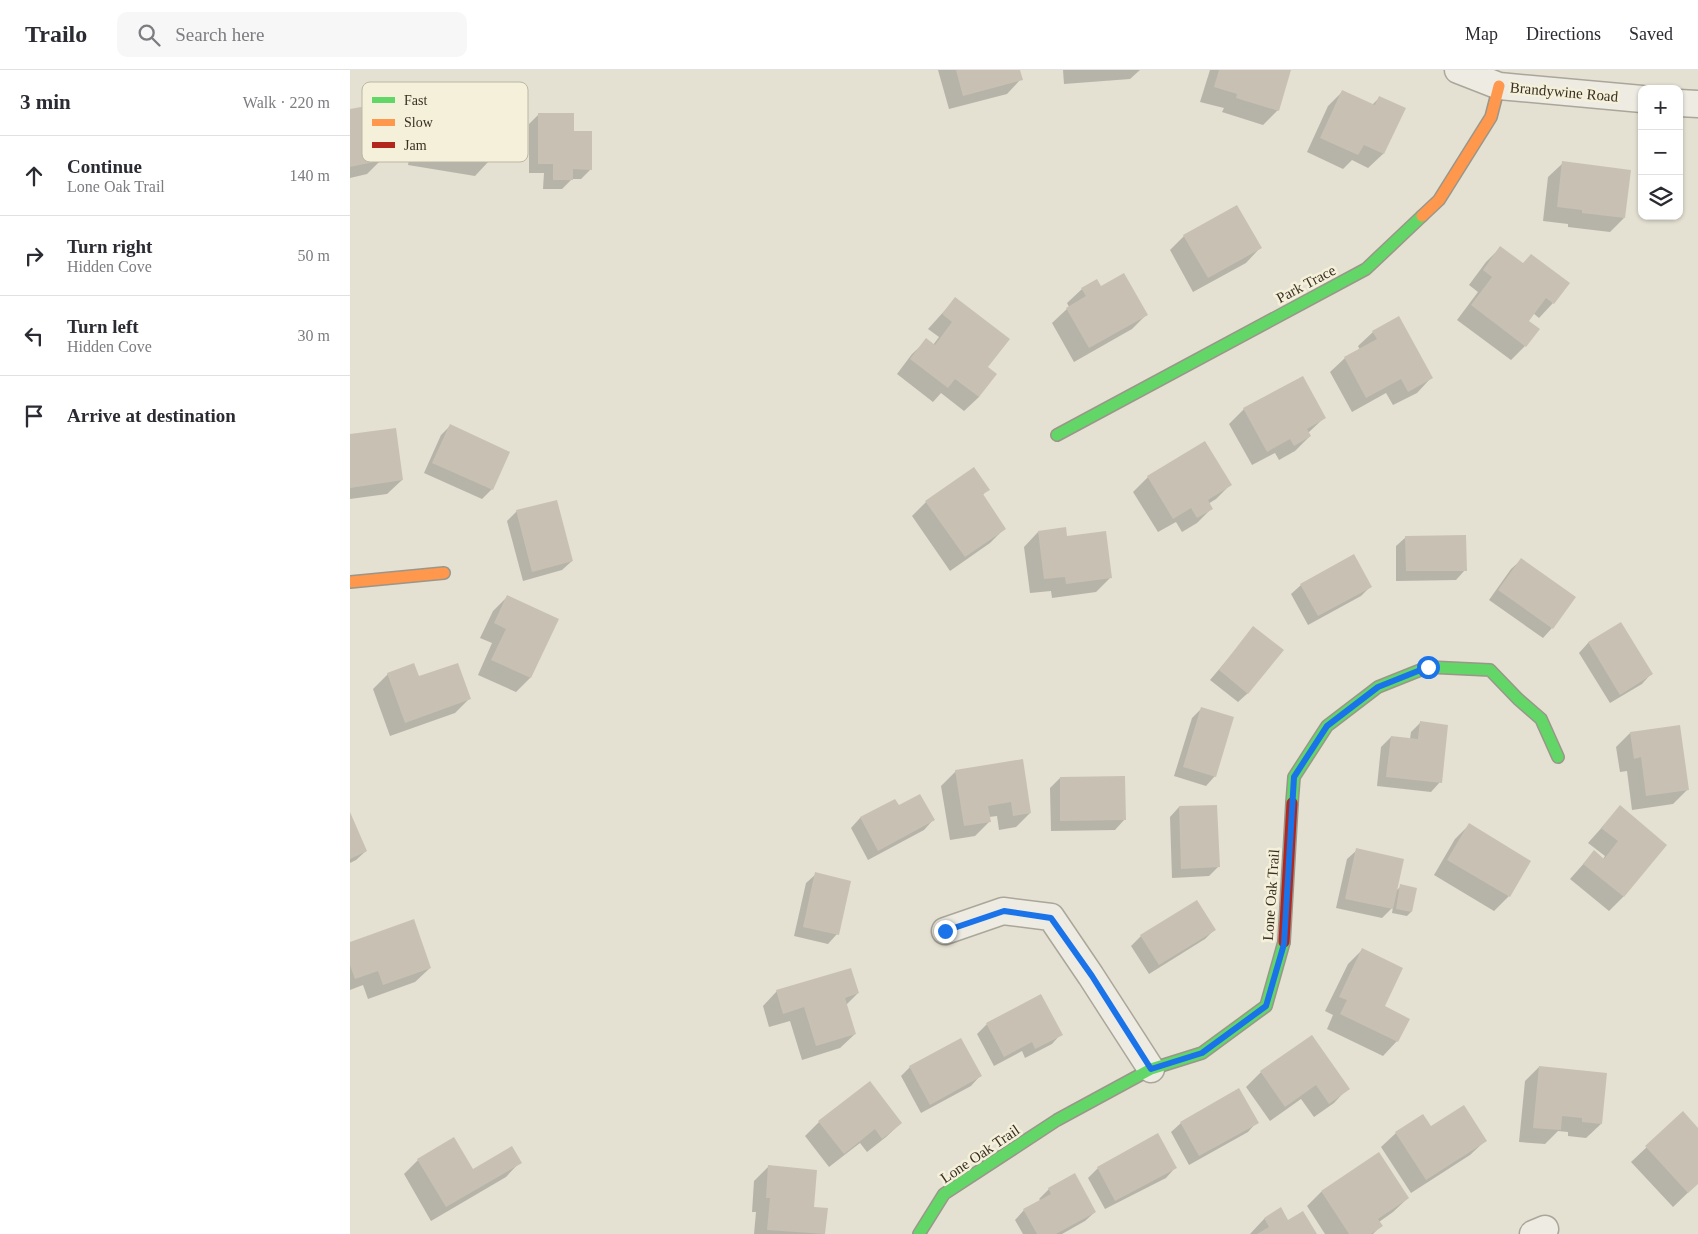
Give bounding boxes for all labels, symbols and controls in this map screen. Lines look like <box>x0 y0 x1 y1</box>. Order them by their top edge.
search box <box>117 12 467 57</box>
text: Trailo <box>25 21 87 47</box>
icon: search <box>135 21 163 49</box>
text: Search here <box>175 24 264 45</box>
text: Map <box>1465 24 1498 44</box>
text: Directions <box>1526 24 1601 44</box>
text: Saved <box>1629 24 1673 44</box>
street label: Brandywine Road <box>1509 79 1619 105</box>
legend <box>362 82 528 162</box>
map controls <box>1638 85 1683 220</box>
button: + <box>1638 85 1683 130</box>
text: 3 min <box>20 90 71 114</box>
text: Fast <box>404 93 427 108</box>
text: Walk · 220 m <box>243 94 330 111</box>
text: Slow <box>404 115 434 130</box>
button: − <box>1638 130 1683 175</box>
text: Jam <box>404 138 427 153</box>
text: Continue <box>67 156 142 177</box>
icon: ahead <box>20 162 48 190</box>
text: 140 m <box>290 167 330 184</box>
button: layers <box>1638 175 1683 220</box>
text: Lone Oak Trail <box>67 178 165 195</box>
text: Turn right <box>67 236 152 257</box>
icon: right <box>20 242 48 270</box>
text: 50 m <box>298 247 330 264</box>
text: Hidden Cove <box>67 258 152 275</box>
street label: Park Trace <box>1274 262 1339 306</box>
text: Turn left <box>67 316 139 337</box>
icon: left <box>20 322 48 350</box>
text: 30 m <box>298 327 330 344</box>
text: Hidden Cove <box>67 338 152 355</box>
icon: arrive <box>20 402 48 430</box>
text: Arrive at destination <box>67 405 236 426</box>
route start <box>1417 656 1440 679</box>
street label: Lone Oak Trail <box>1260 849 1282 941</box>
route end <box>934 920 957 943</box>
street label: Lone Oak Trail <box>938 1122 1022 1186</box>

